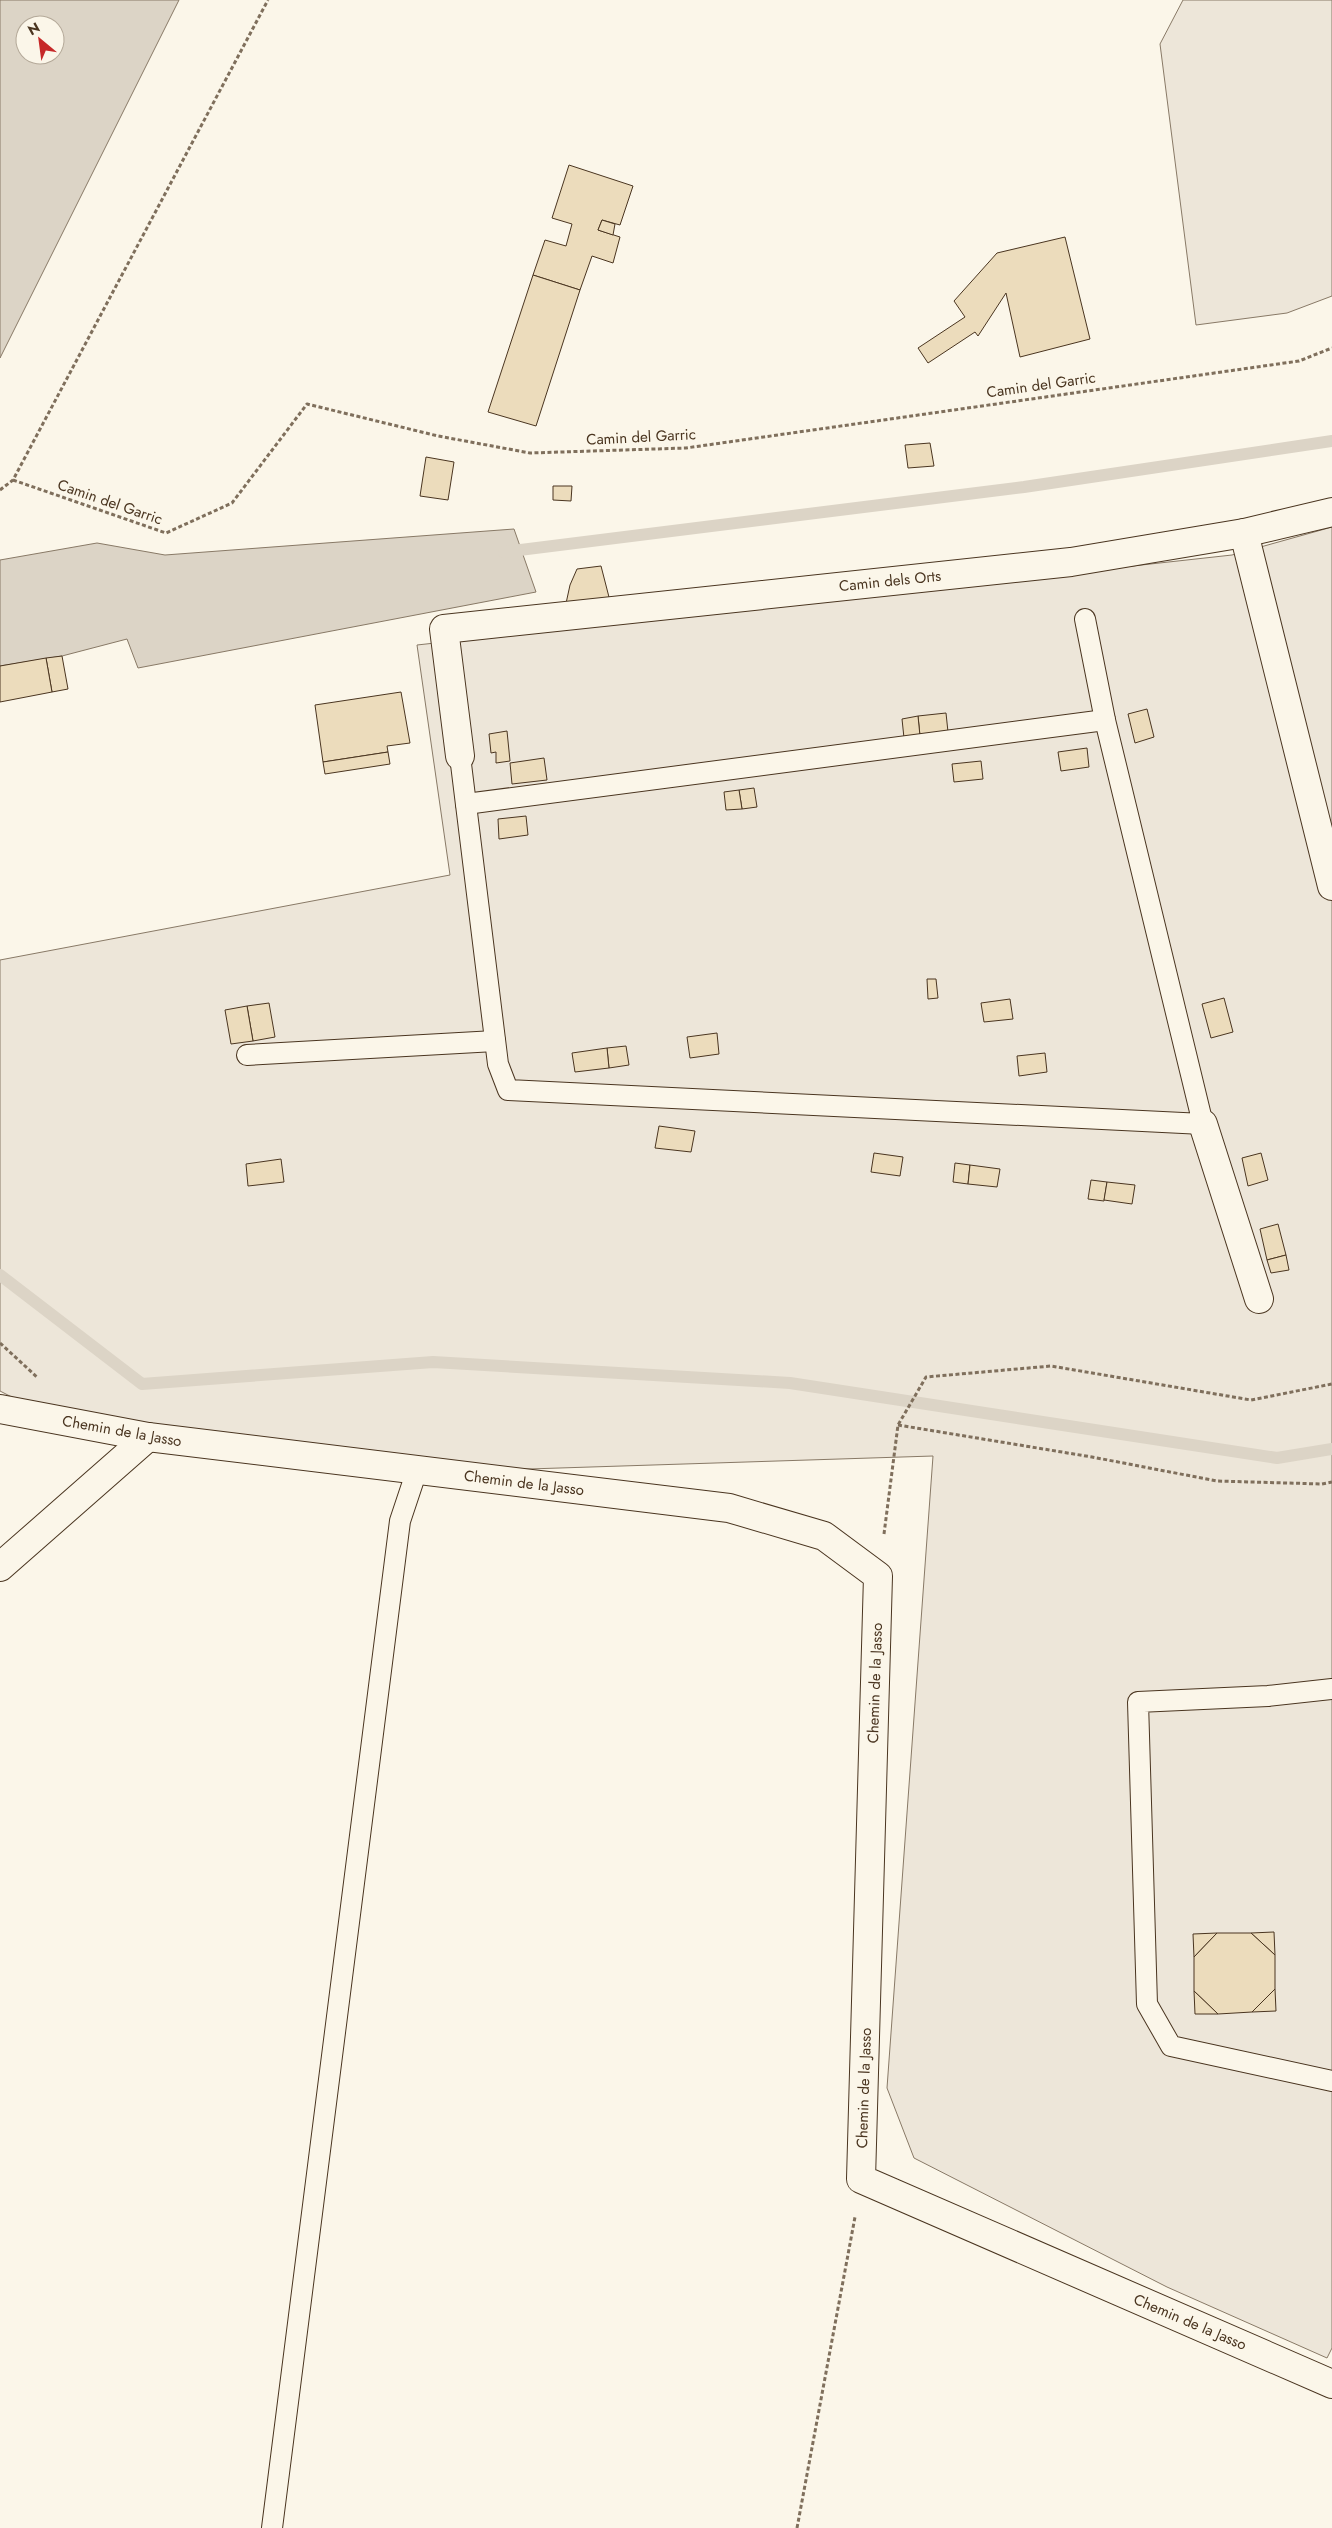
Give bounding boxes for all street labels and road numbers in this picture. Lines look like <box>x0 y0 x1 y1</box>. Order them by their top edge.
street label: Camin del Garric <box>985 366 1097 404</box>
street label: Camin del Garric <box>586 423 696 451</box>
street label: Camin del Garric <box>54 474 166 530</box>
street label: Camin dels Orts <box>838 565 942 597</box>
street label: Chemin de la Jasso <box>61 1410 183 1452</box>
street label: Chemin de la Jasso <box>463 1465 585 1501</box>
street label: Chemin de la Jasso <box>862 1622 888 1744</box>
street label: Chemin de la Jasso <box>851 2027 877 2149</box>
street label: Chemin de la Jasso <box>1130 2288 1250 2356</box>

